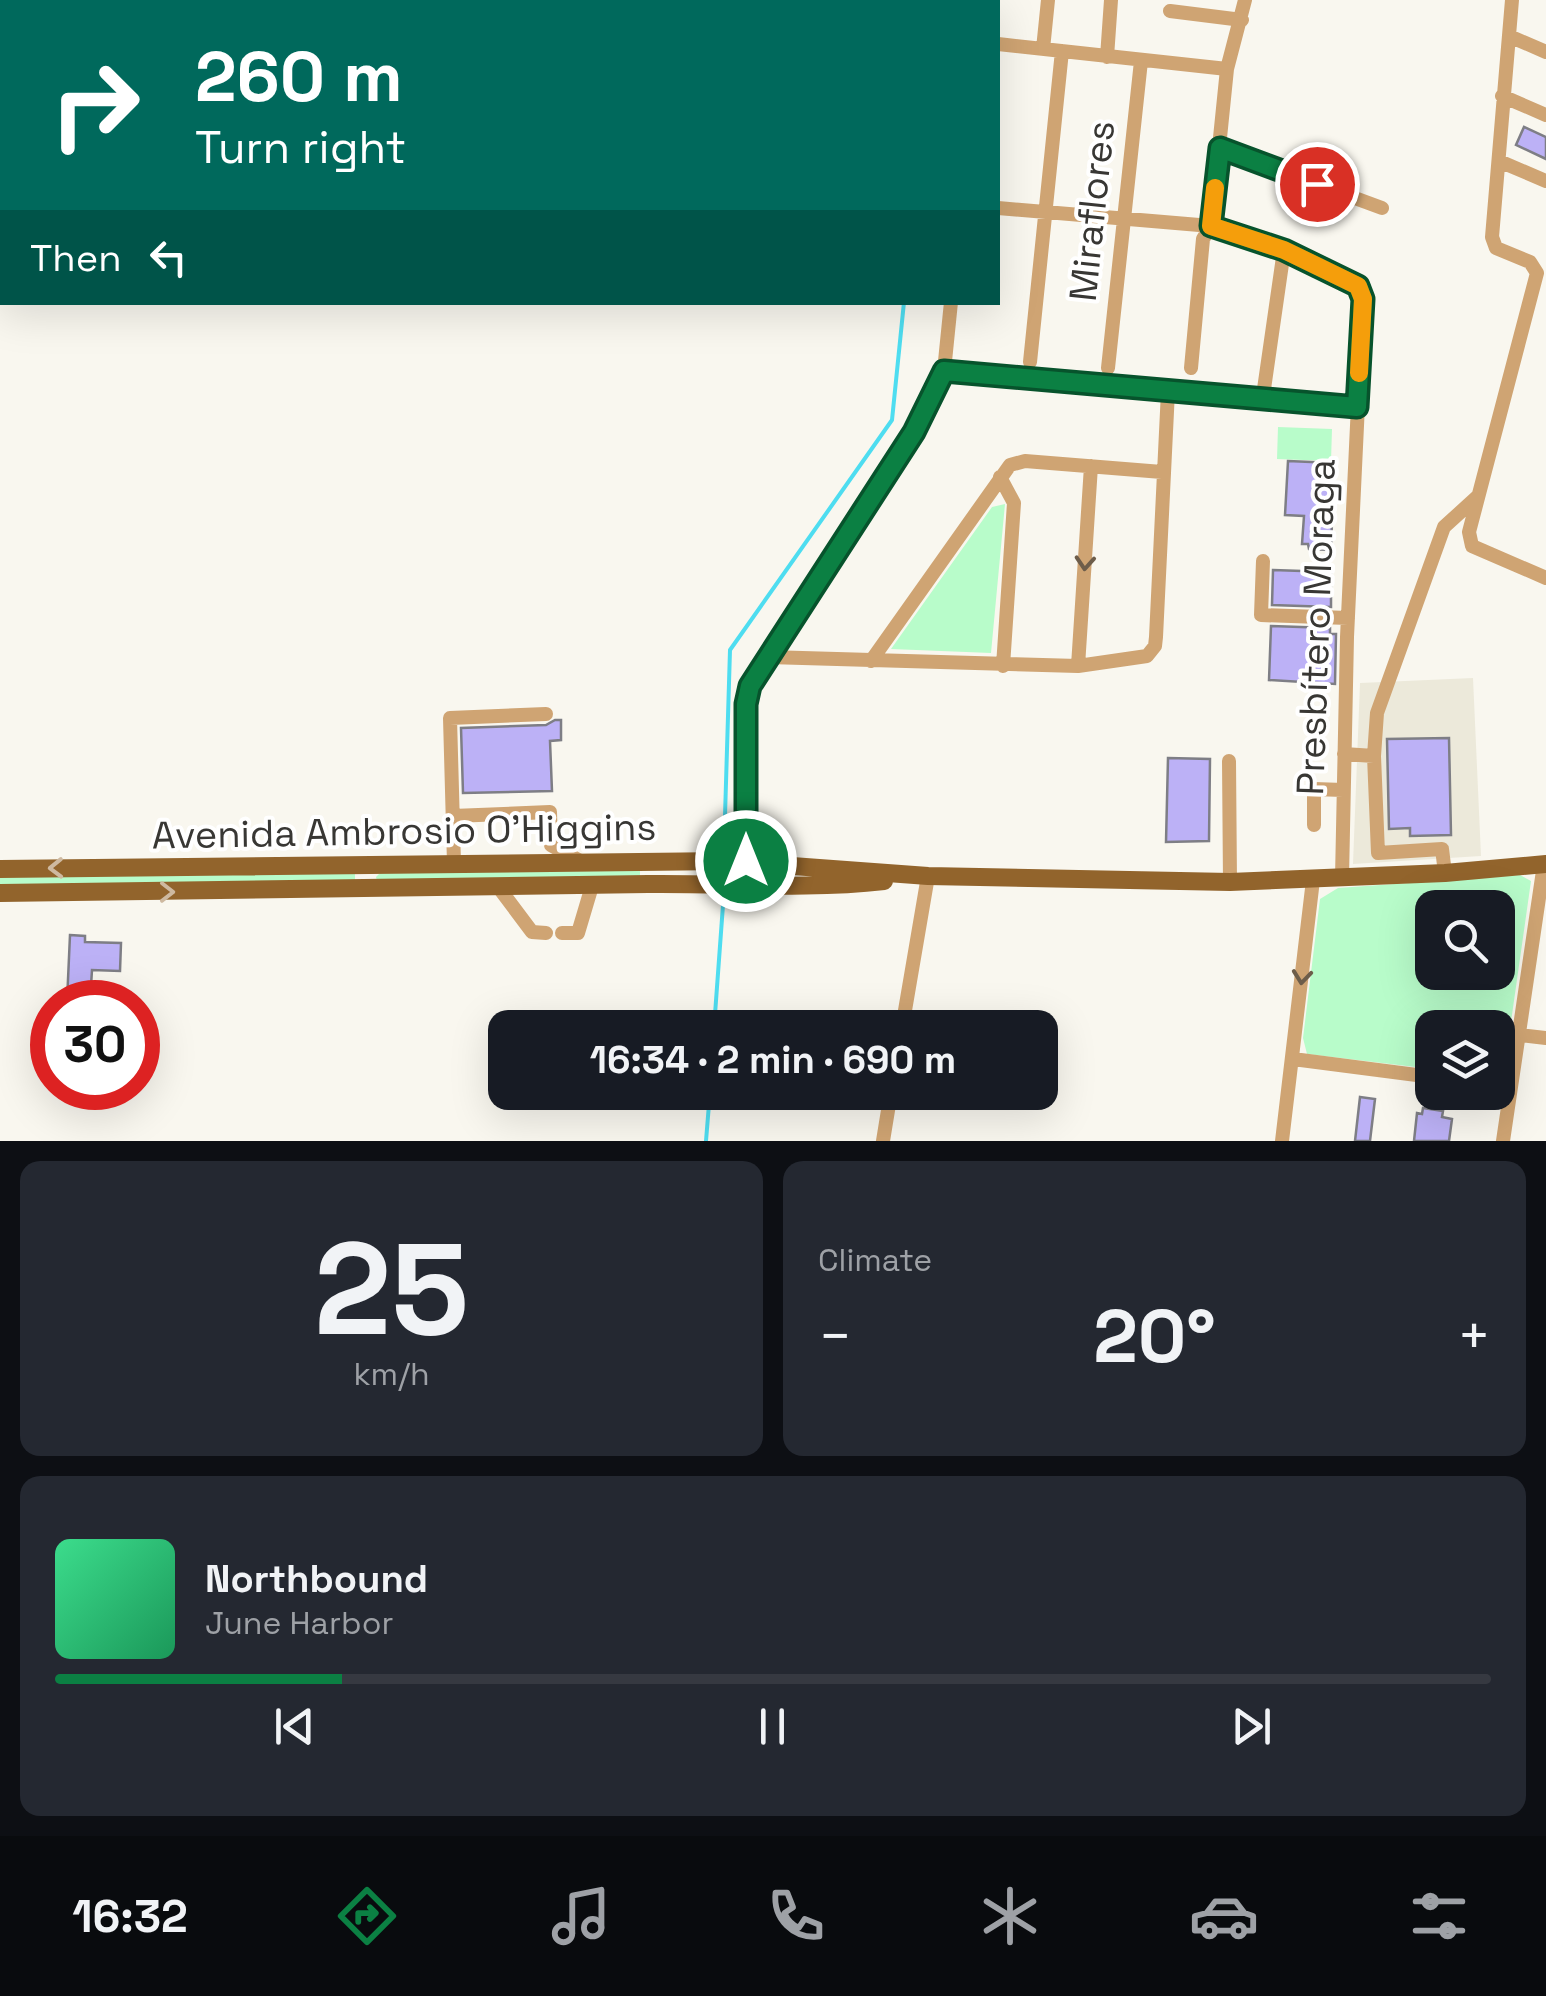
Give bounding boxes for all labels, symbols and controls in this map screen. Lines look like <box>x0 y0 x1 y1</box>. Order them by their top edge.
text: 260 m <box>195 32 403 121</box>
icon: right <box>30 40 160 170</box>
street label: Miraflores <box>1059 118 1125 304</box>
text: Turn right <box>195 119 406 176</box>
pin <box>1275 142 1360 227</box>
icon: arrive <box>1290 157 1345 212</box>
icon: left <box>141 230 196 285</box>
text: Then <box>30 234 121 282</box>
street label: Presbítero Moraga <box>1286 458 1346 796</box>
one-way arrow <box>1075 555 1096 571</box>
street label: Avenida Ambrosio O'Higgins <box>151 803 657 859</box>
position arrow <box>694 809 798 913</box>
one-way arrow <box>47 857 62 879</box>
one-way arrow <box>160 881 176 903</box>
map controls <box>1415 890 1515 1110</box>
button: search <box>1415 890 1515 990</box>
one-way arrow <box>1292 970 1313 986</box>
speed limit sign: 30 <box>30 980 160 1110</box>
button: layers <box>1415 1010 1515 1110</box>
text: 16:34 · 2 min · 690 m <box>590 1036 956 1084</box>
text: 25 <box>314 1206 469 1372</box>
text: Climate <box>818 1240 932 1280</box>
text: 20° <box>1093 1288 1216 1384</box>
text: − <box>818 1301 852 1371</box>
text: + <box>1457 1301 1491 1371</box>
text: km/h <box>353 1354 430 1394</box>
text: Northbound <box>205 1555 428 1603</box>
text: June Harbor <box>205 1603 393 1643</box>
icon: previous <box>267 1699 322 1754</box>
icon: pause <box>745 1699 800 1754</box>
icon: next <box>1224 1699 1279 1754</box>
icon: directions <box>332 1881 402 1951</box>
icon: music <box>546 1881 616 1951</box>
icon: phone <box>761 1881 831 1951</box>
icon: climate <box>975 1881 1045 1951</box>
icon: car <box>1189 1881 1259 1951</box>
icon: filters <box>1404 1881 1474 1951</box>
text: 16:32 <box>72 1888 188 1945</box>

